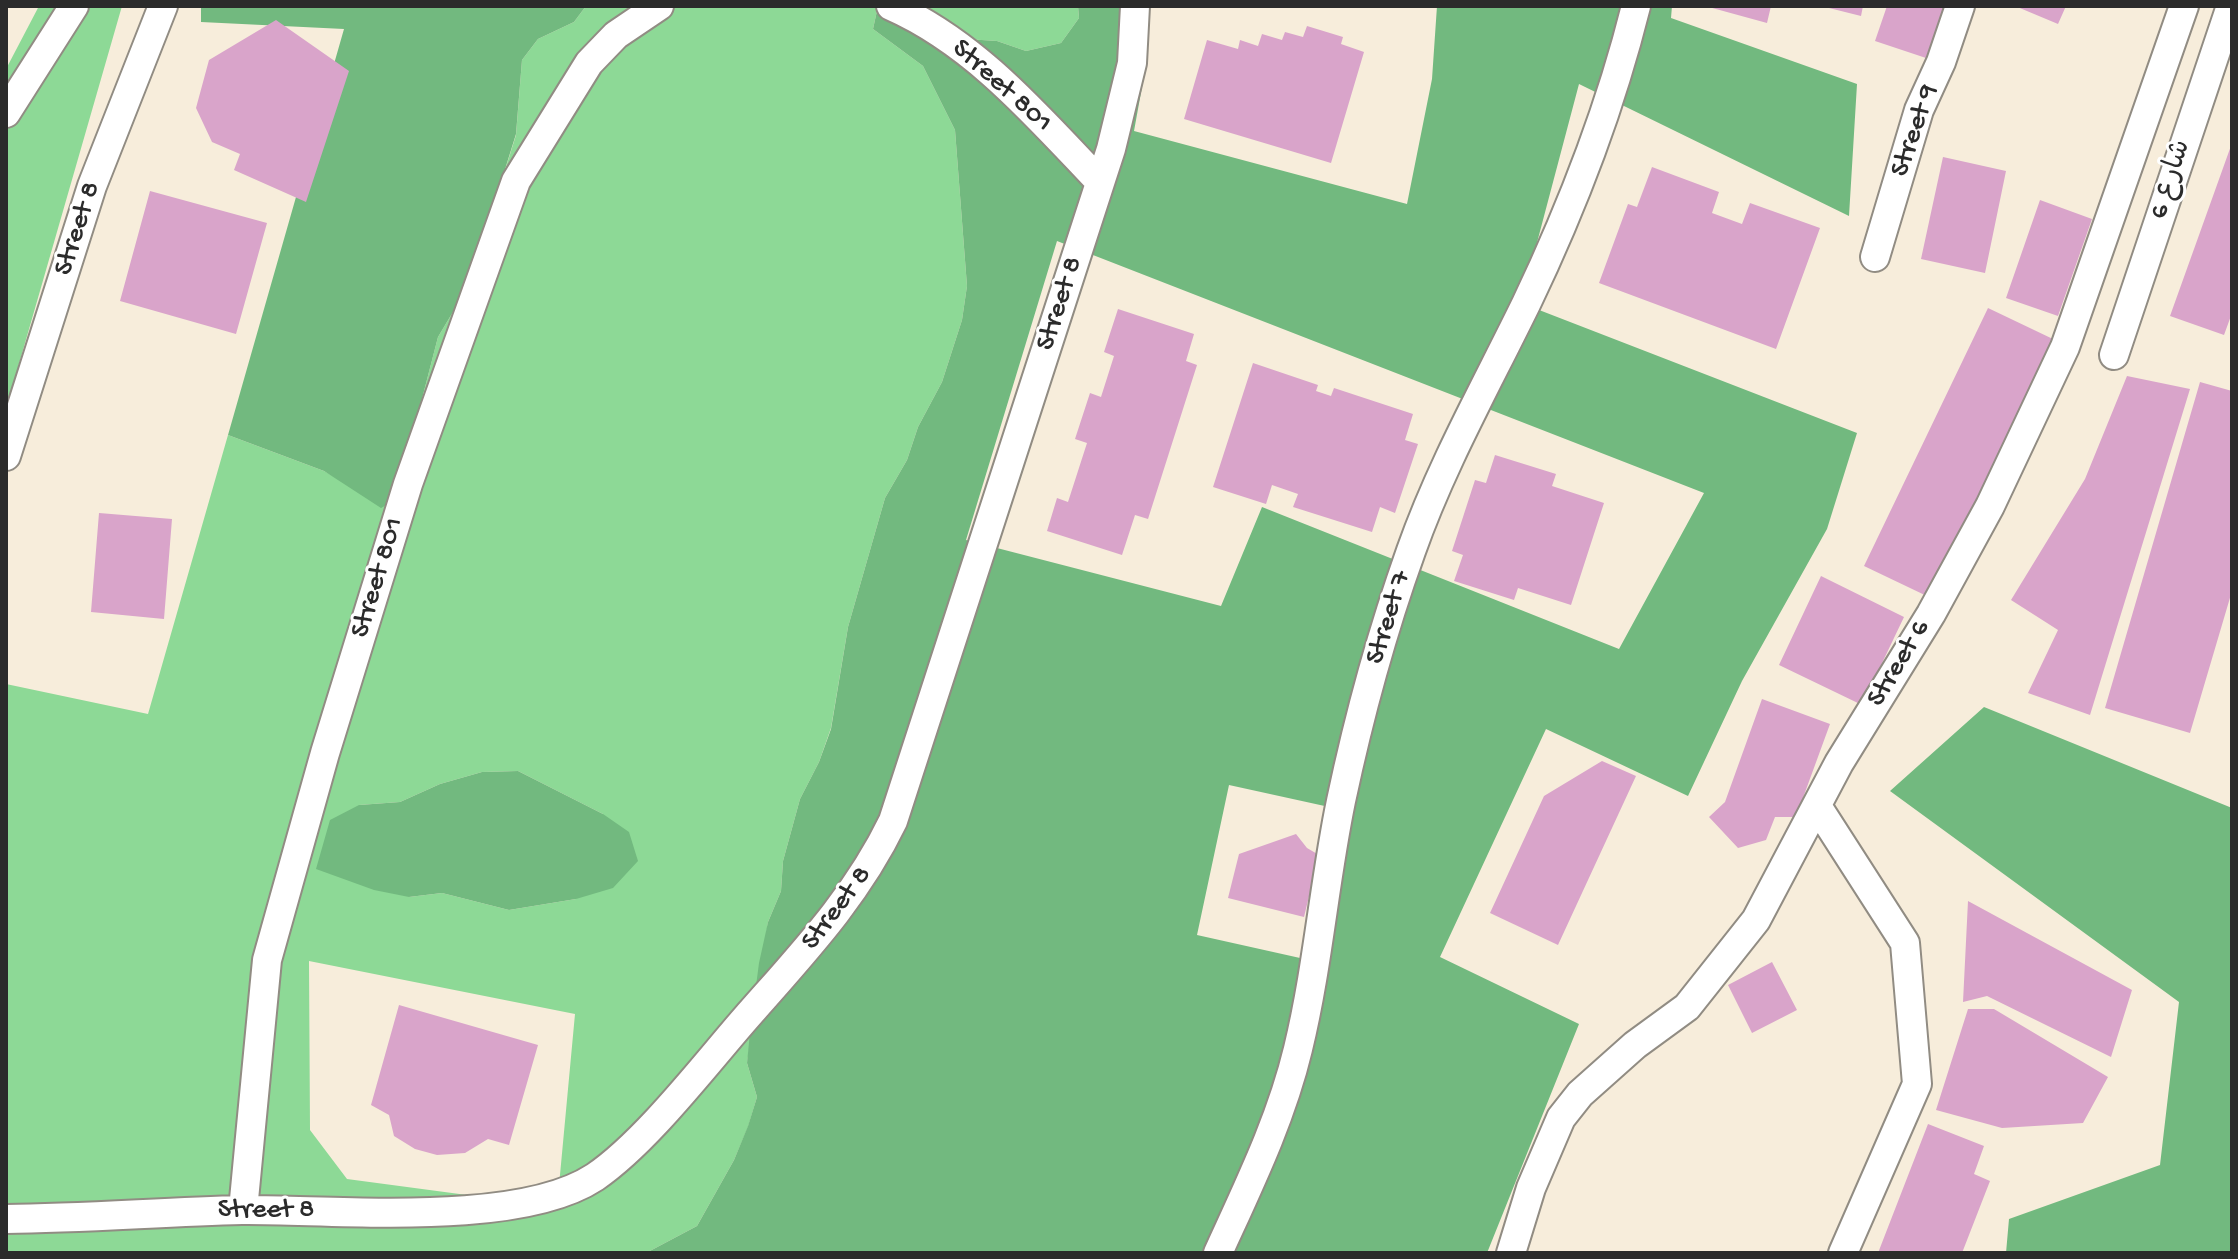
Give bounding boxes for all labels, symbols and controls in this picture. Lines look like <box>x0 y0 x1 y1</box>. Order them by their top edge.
street label: Street 801 <box>944 33 1058 141</box>
street label: Street 9 <box>1885 80 1947 182</box>
street label: شارع 6 <box>2143 136 2201 224</box>
street label: Street 8 <box>48 178 110 280</box>
street label: Street 8 <box>1030 253 1092 355</box>
street label: Street 801 <box>345 514 413 642</box>
street label: Street 7 <box>1360 567 1420 669</box>
street label: Street 6 <box>1861 614 1939 714</box>
street label: Street 8 <box>796 860 880 958</box>
street label: Street 8 <box>218 1195 314 1229</box>

